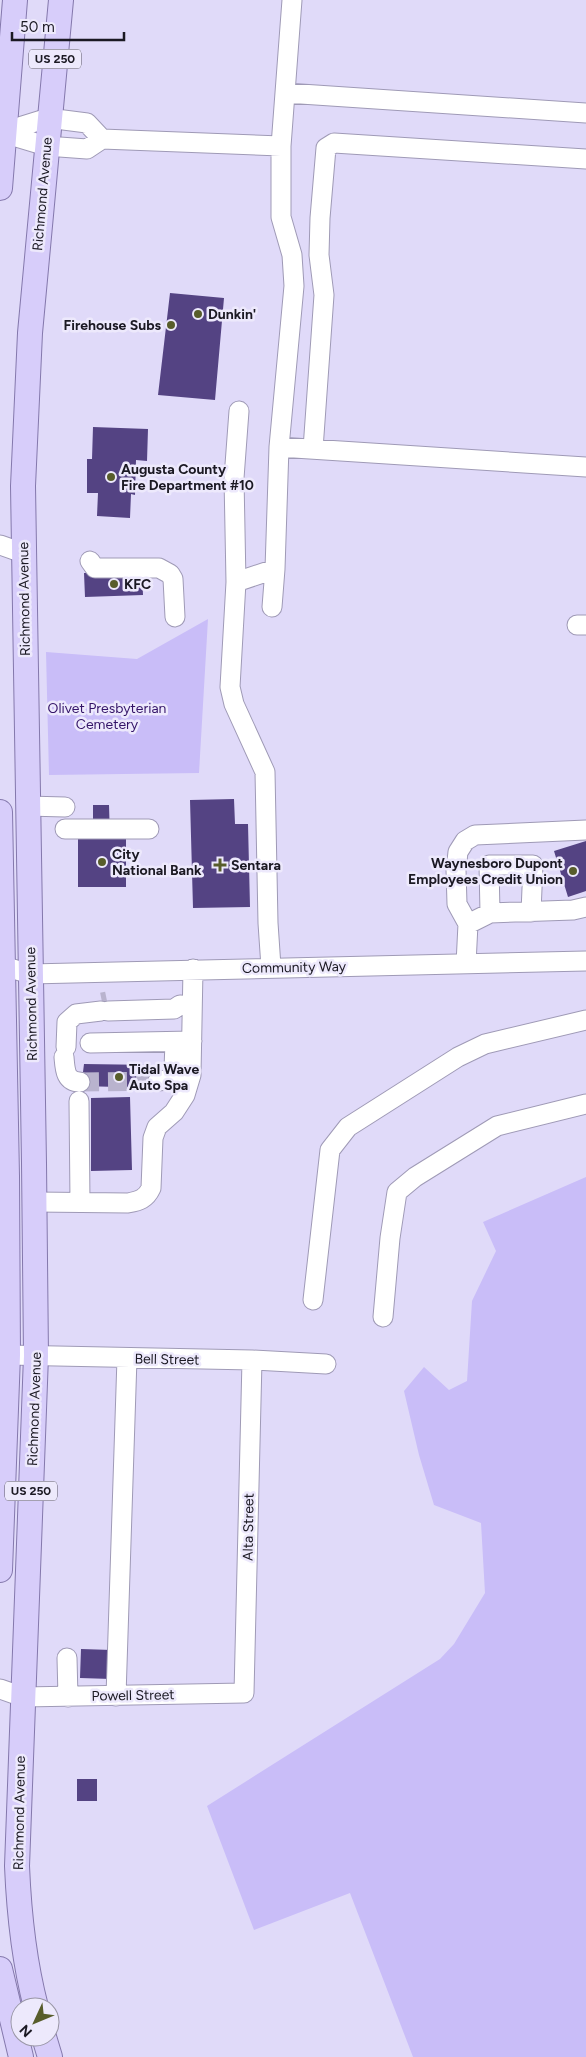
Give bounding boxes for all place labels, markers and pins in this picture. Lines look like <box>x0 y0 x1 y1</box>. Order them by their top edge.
place label: Dunkin' <box>208 306 256 323</box>
marker: Dunkin' <box>192 308 204 320</box>
place label: Firehouse Subs <box>64 317 161 334</box>
marker: Firehouse Subs <box>165 319 177 331</box>
place label: Augusta County Fire Department #10 <box>121 461 254 494</box>
marker: Augusta County Fire Department #10 <box>105 471 117 483</box>
place label: KFC <box>124 576 151 593</box>
marker: KFC <box>108 578 120 590</box>
place label: City National Bank <box>112 846 202 879</box>
place label: Waynesboro Dupont Employees Credit Union <box>408 855 563 888</box>
marker: City National Bank <box>96 856 108 868</box>
place label: Sentara <box>231 857 281 874</box>
marker: Sentara <box>213 858 227 872</box>
marker: Waynesboro Dupont Employees Credit Union <box>567 865 579 877</box>
place label: Tidal Wave Auto Spa <box>129 1061 199 1094</box>
marker: Tidal Wave Auto Spa <box>113 1071 125 1083</box>

